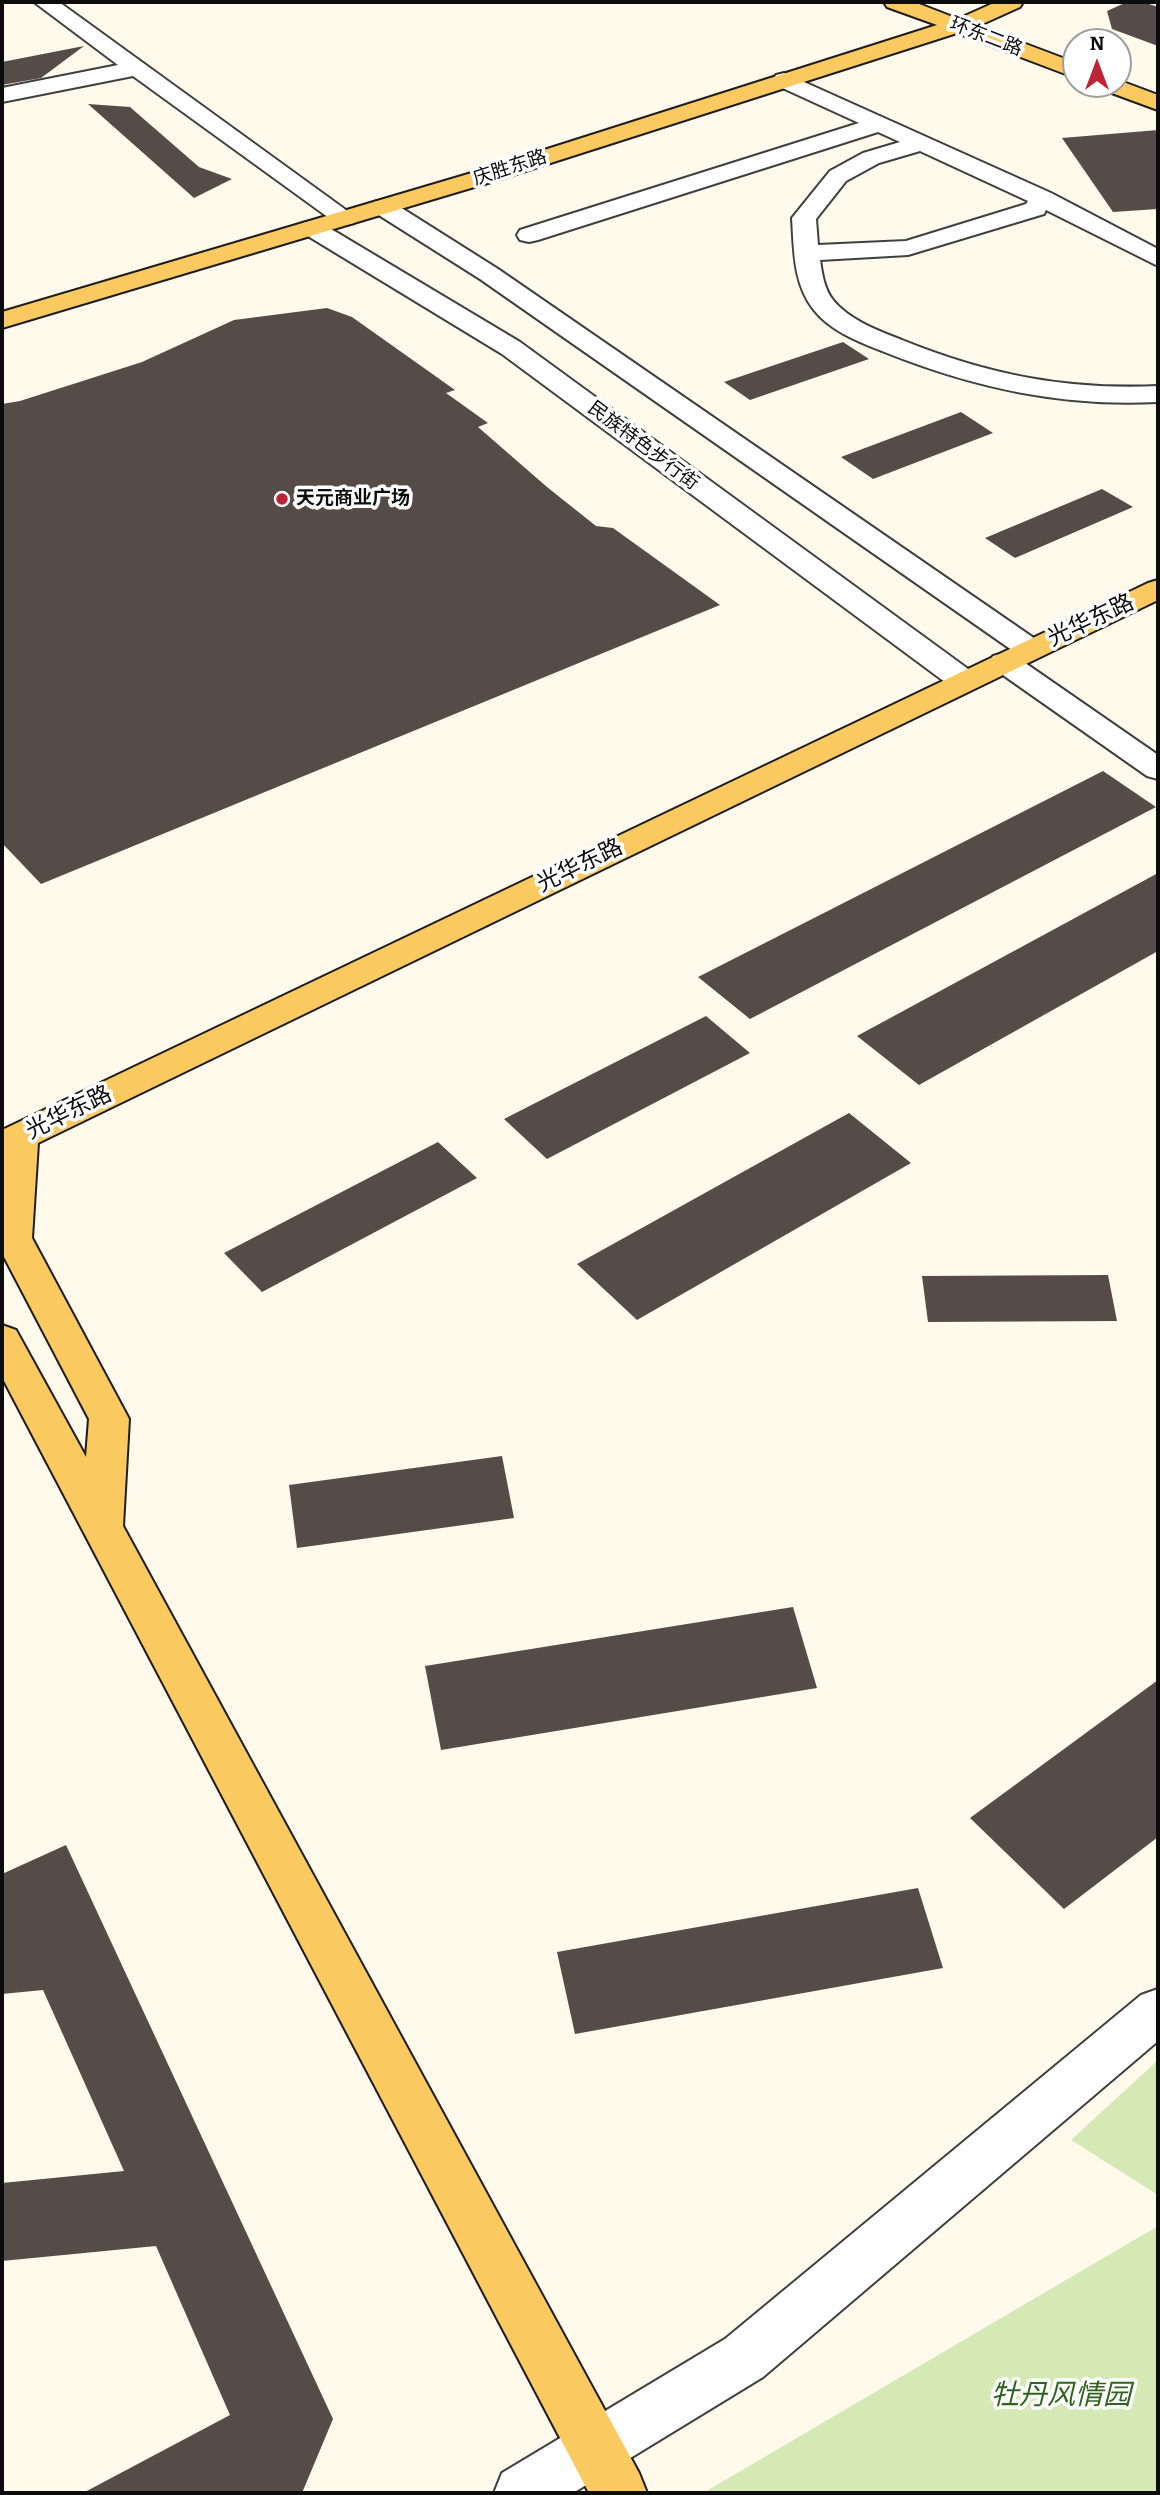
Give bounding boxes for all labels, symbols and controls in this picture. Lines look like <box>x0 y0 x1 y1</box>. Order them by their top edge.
street label: 环东二路 <box>946 13 1026 61</box>
north arrow <box>1062 28 1132 98</box>
text: N <box>1090 32 1104 55</box>
street label: 庆胜东路 <box>470 145 550 191</box>
street label: 民族特色步行街 <box>583 397 703 495</box>
place label: 天元商业广场 <box>296 488 410 510</box>
marker: 天元商业广场 <box>274 491 290 507</box>
street label: 光华东路 <box>1043 589 1139 653</box>
street label: 光华东路 <box>533 833 627 899</box>
street label: 光华东路 <box>22 1080 116 1146</box>
park label: 牡丹风情园 <box>991 2379 1131 2413</box>

